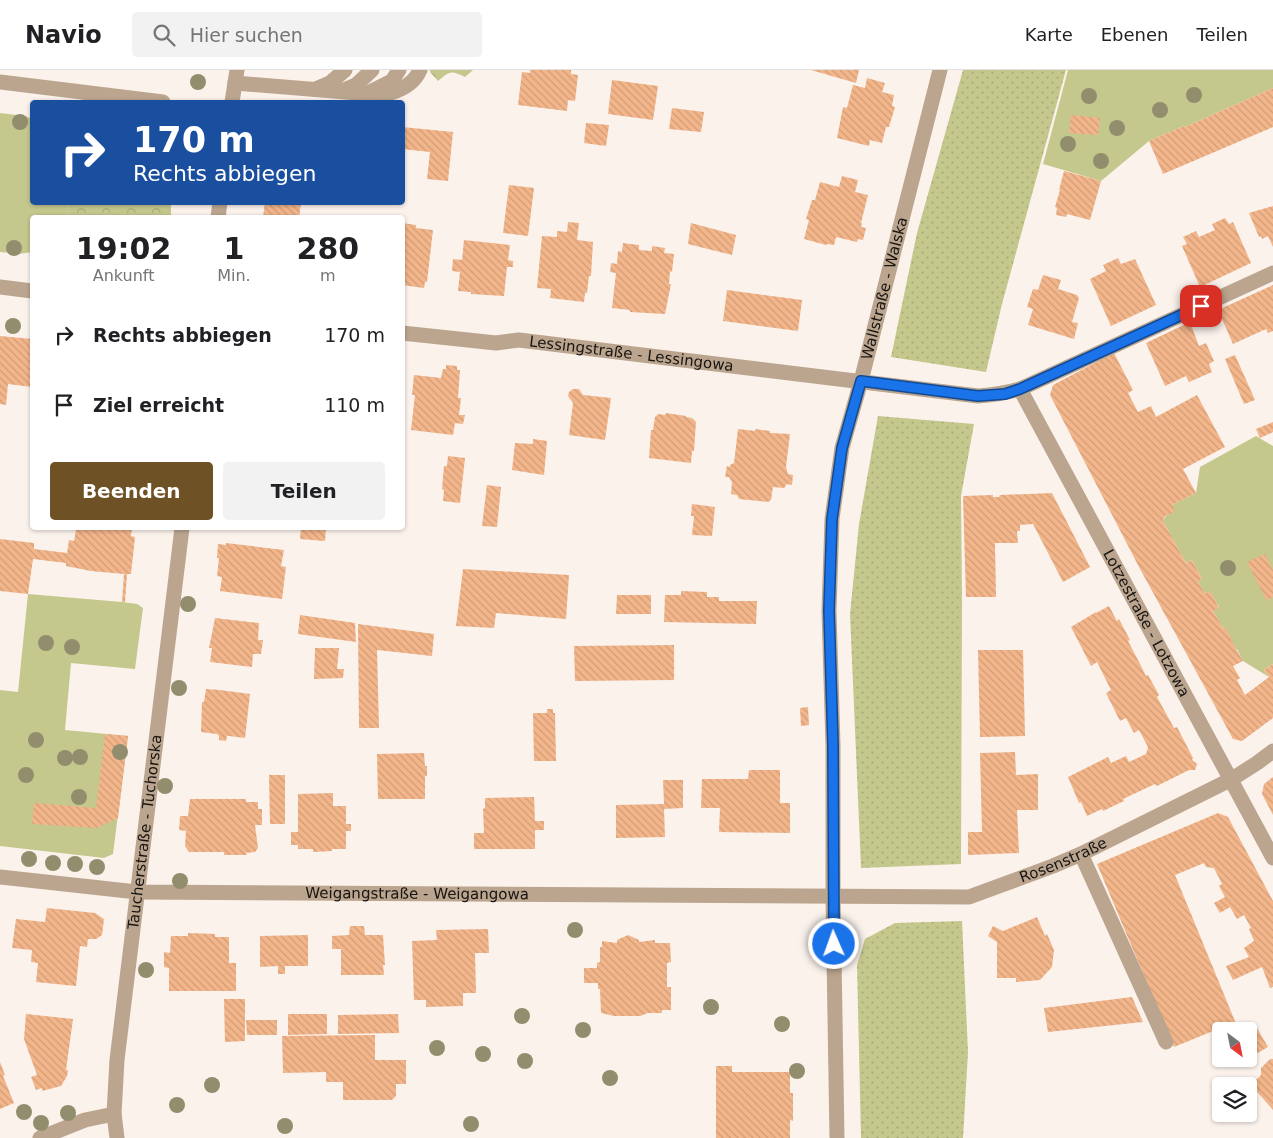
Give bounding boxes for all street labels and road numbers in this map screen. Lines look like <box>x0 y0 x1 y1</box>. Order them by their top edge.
street label: Wallstraße - Walska <box>858 215 911 362</box>
street label: Lessingstraße - Lessingowa <box>528 332 735 375</box>
street label: Lotzestraße - Lotzowa <box>1099 546 1193 700</box>
street label: Taucherstraße - Tuchorska <box>124 733 166 931</box>
street label: Rosenstraße <box>1017 834 1110 887</box>
street label: Weigangstraße - Weigangowa <box>305 884 529 903</box>

